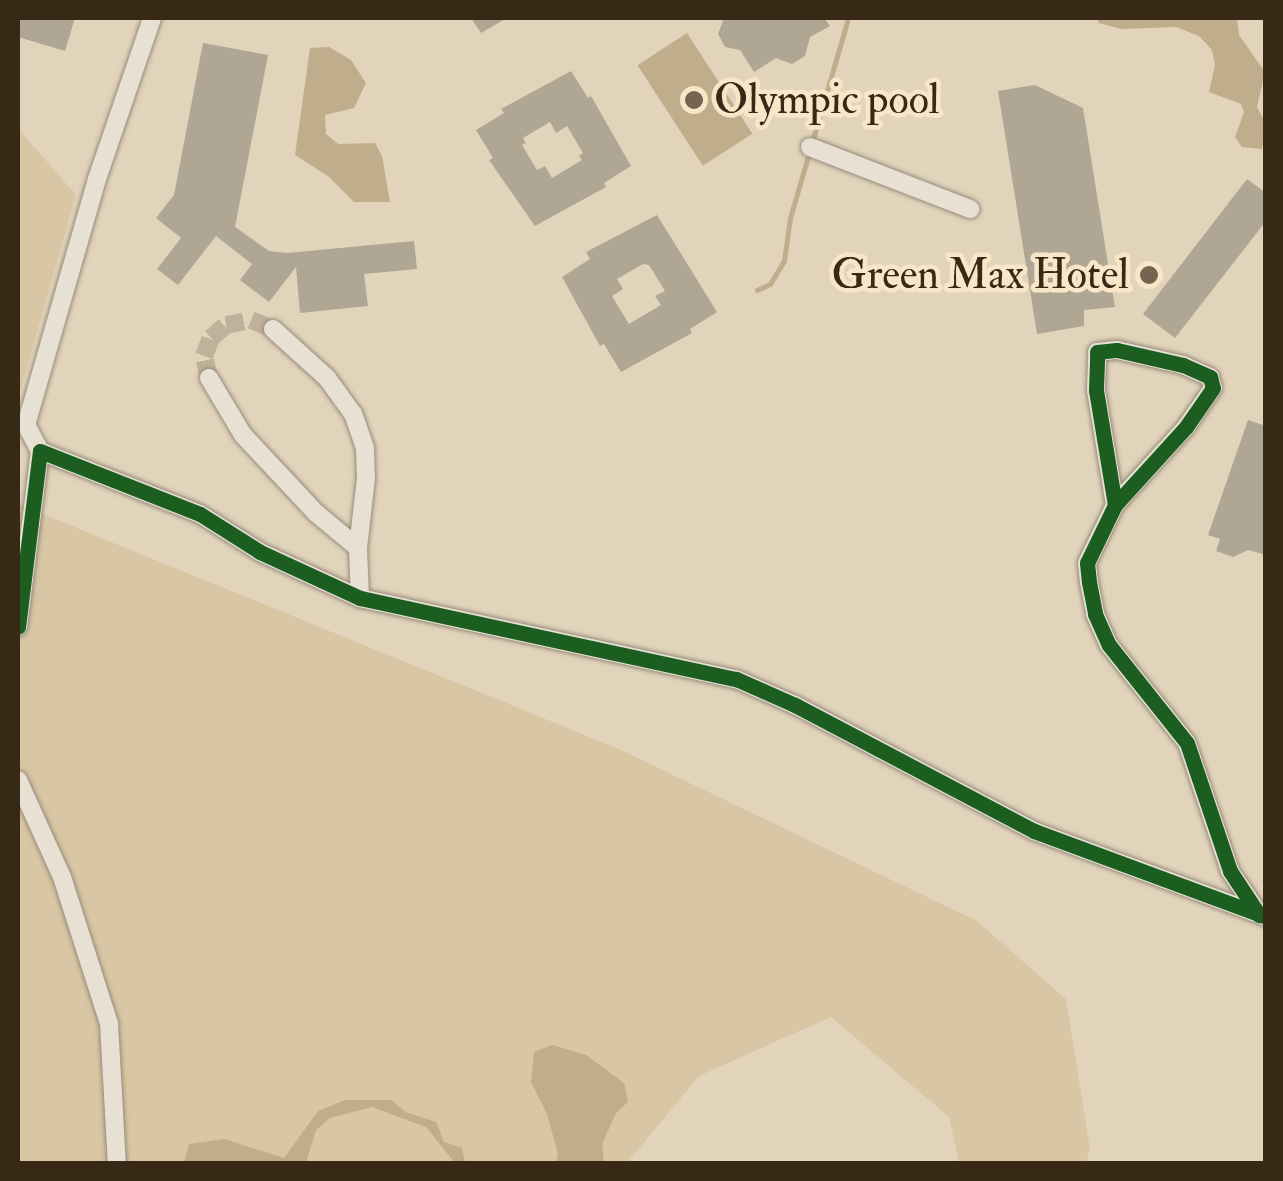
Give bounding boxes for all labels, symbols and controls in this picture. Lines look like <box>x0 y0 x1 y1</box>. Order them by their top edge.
place label: Olympic pool <box>714 75 940 125</box>
marker: Olympic pool <box>683 89 705 111</box>
place label: Green Max Hotel <box>831 250 1129 300</box>
marker: Green Max Hotel <box>1138 264 1160 286</box>

